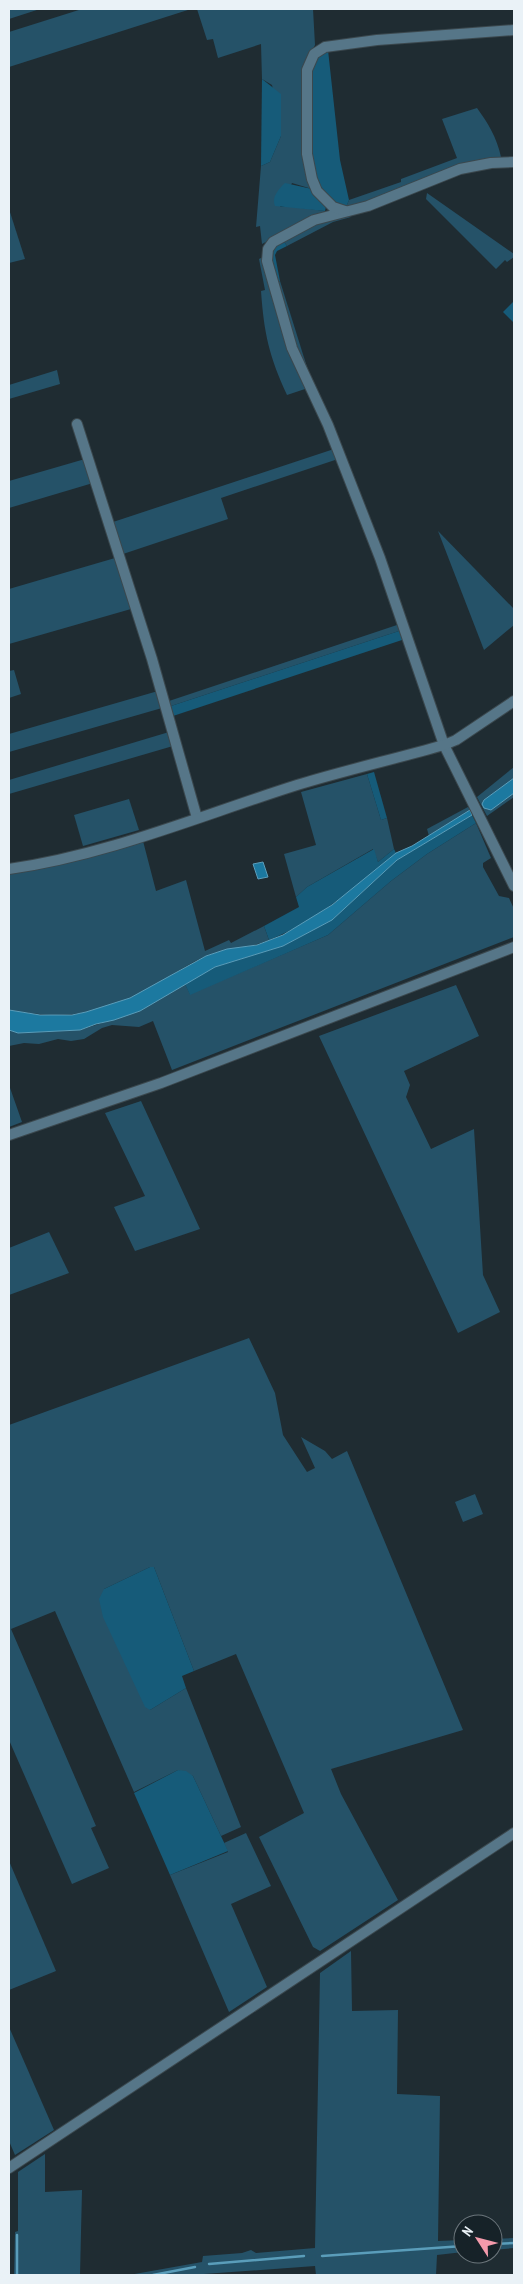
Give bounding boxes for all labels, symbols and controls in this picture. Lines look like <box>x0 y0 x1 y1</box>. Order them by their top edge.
north arrow <box>453 2214 503 2264</box>
text: N <box>458 2223 477 2240</box>

